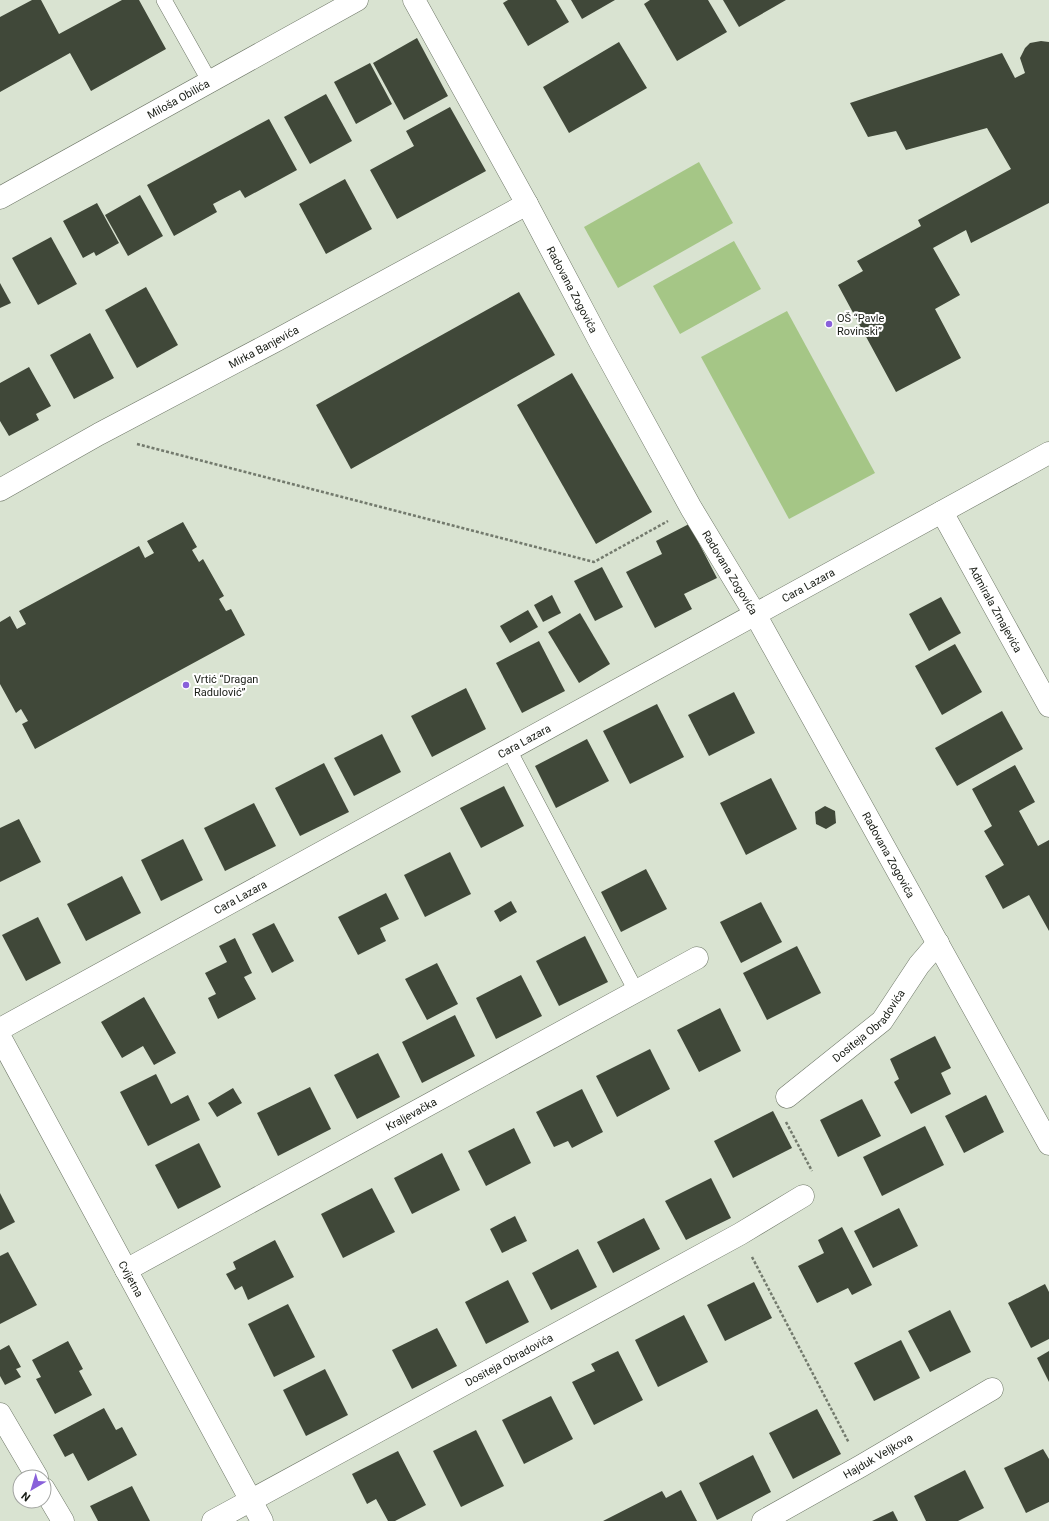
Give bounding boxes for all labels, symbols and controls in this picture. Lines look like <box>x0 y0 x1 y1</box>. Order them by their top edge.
street label: Miloša Obilića <box>145 77 212 122</box>
street label: Radovana Zogovića <box>544 244 600 335</box>
place label: OŠ “Pavle Rovinski” <box>837 312 885 338</box>
marker: OŠ “Pavle Rovinski” <box>824 319 834 329</box>
street label: Mirka Banjevića <box>226 323 301 371</box>
street label: Radovana Zogovića <box>700 528 760 617</box>
street label: Admirala Zmajevića <box>966 564 1025 655</box>
street label: Cara Lazara <box>780 566 837 605</box>
place label: Vrtić “Dragan Radulović” <box>194 673 258 699</box>
marker: Vrtić “Dragan Radulović” <box>181 680 191 690</box>
street label: Cara Lazara <box>496 721 553 761</box>
street label: Radovana Zogovića <box>860 810 918 900</box>
street label: Cara Lazara <box>212 877 269 917</box>
street label: Dositeja Obradovića <box>830 987 908 1065</box>
street label: Kraljevačka <box>383 1095 439 1133</box>
street label: Cvijetna <box>116 1258 146 1299</box>
street label: Dositeja Obradovića <box>463 1331 555 1389</box>
street label: Hajduk Veljkova <box>841 1431 915 1481</box>
north arrow <box>12 1469 52 1509</box>
text: N <box>19 1489 33 1504</box>

